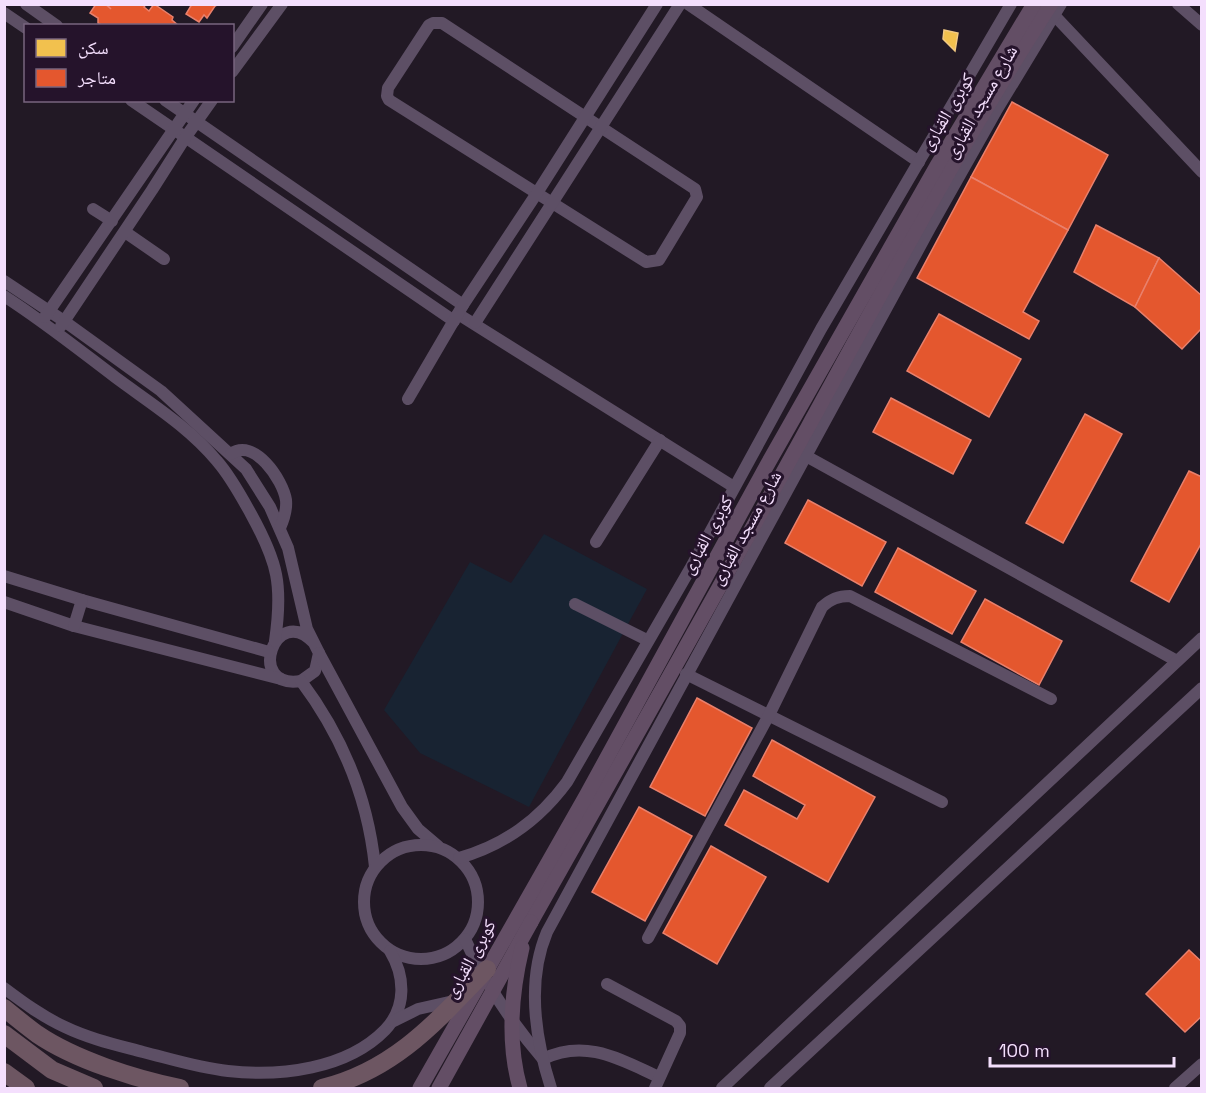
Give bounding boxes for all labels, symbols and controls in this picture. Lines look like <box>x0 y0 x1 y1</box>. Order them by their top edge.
legend <box>24 24 234 102</box>
text: سكن <box>78 36 109 59</box>
street label: شارع مسجد القبارى <box>939 41 1022 163</box>
text: متاجر <box>77 66 116 89</box>
street label: كوبرى القبارى <box>914 68 979 155</box>
street label: شارع مسجد القبارى <box>705 467 786 589</box>
street label: كوبرى القبارى <box>675 491 738 578</box>
street label: كوبرى القبارى <box>438 915 501 1002</box>
scale bar <box>990 1030 1174 1068</box>
text: 100 m <box>999 1039 1050 1062</box>

